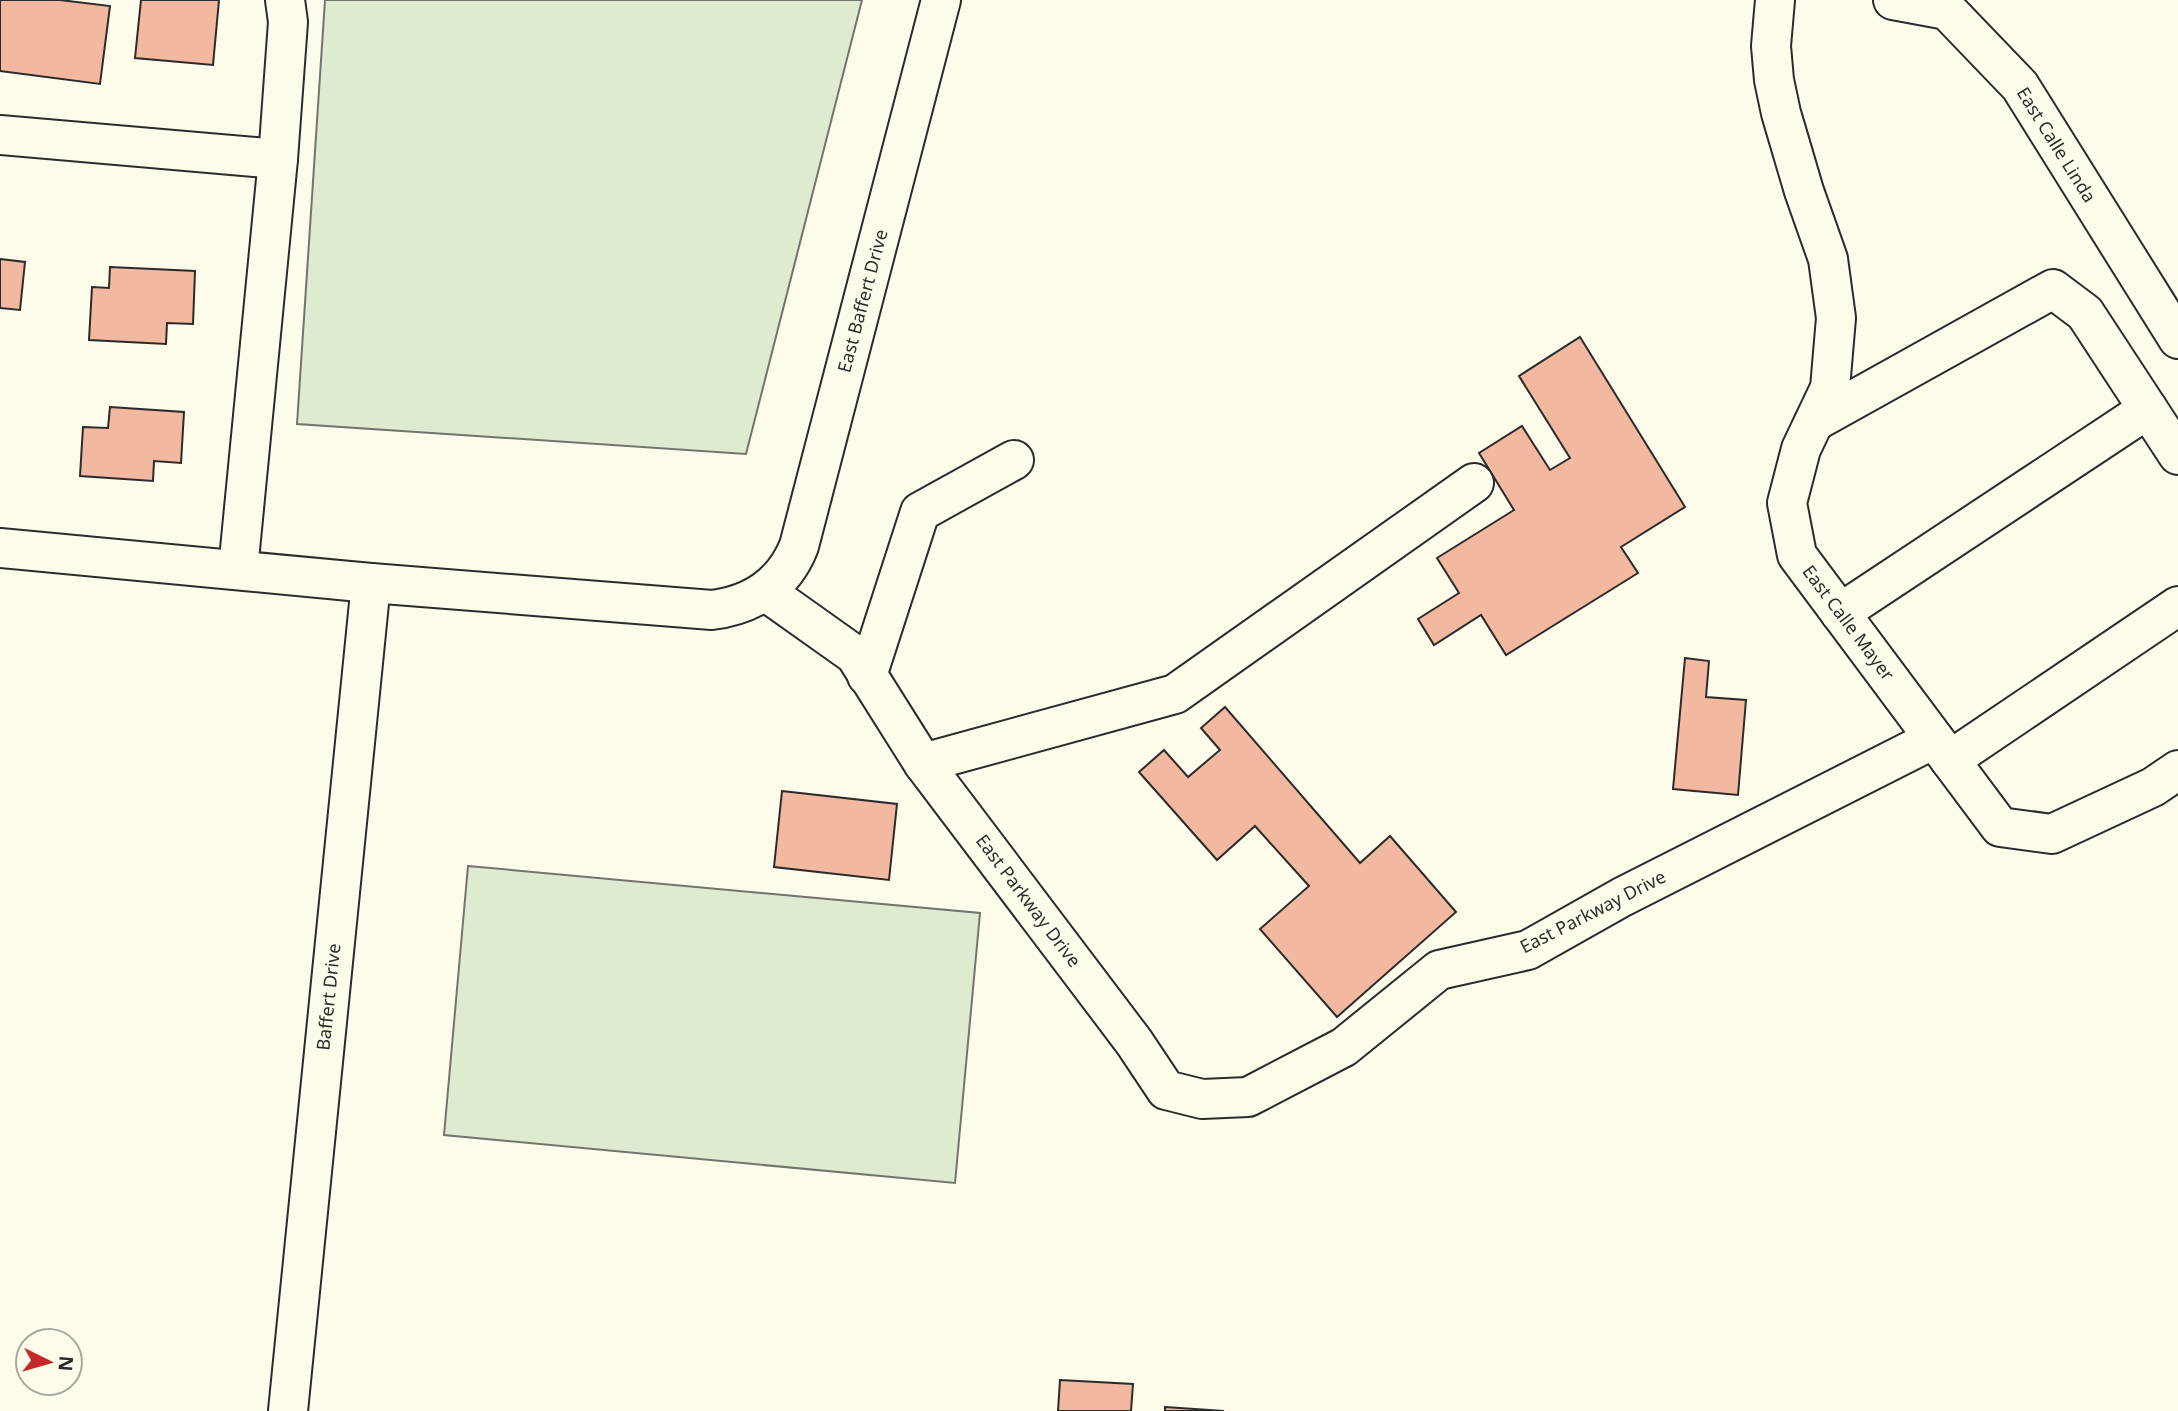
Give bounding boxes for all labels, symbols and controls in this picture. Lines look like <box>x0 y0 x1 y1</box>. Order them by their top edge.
street label: East Calle Linda <box>2012 82 2102 207</box>
street label: East Baffert Drive <box>831 226 893 375</box>
street label: East Calle Mayer <box>1797 560 1900 685</box>
street label: East Parkway Drive <box>971 829 1087 972</box>
street label: East Parkway Drive <box>1516 864 1670 958</box>
street label: Baffert Drive <box>310 942 346 1052</box>
north arrow <box>14 1327 84 1397</box>
text: N <box>52 1355 80 1372</box>

